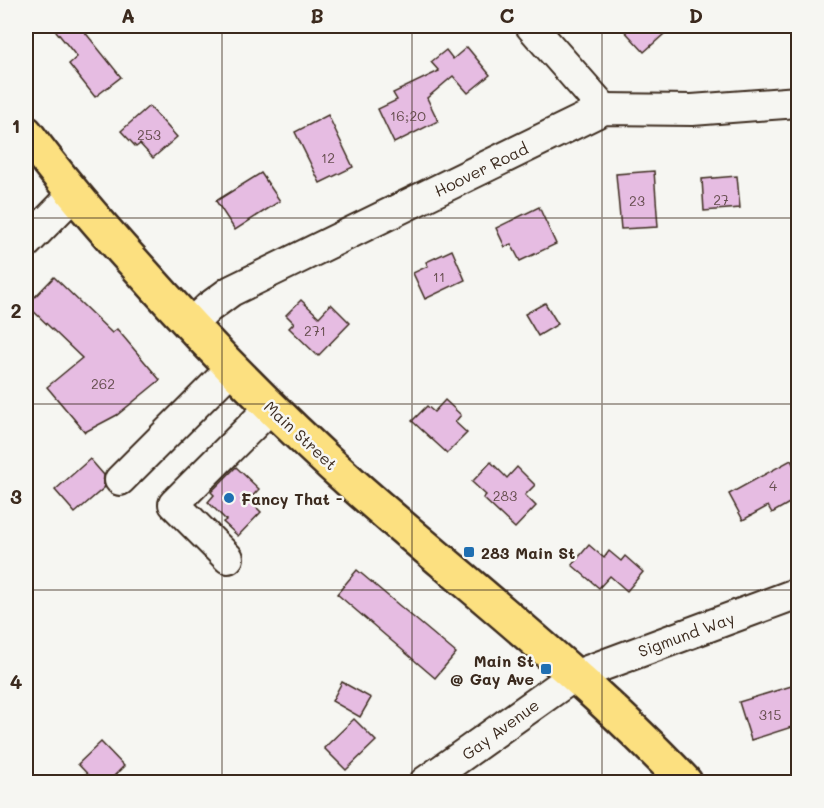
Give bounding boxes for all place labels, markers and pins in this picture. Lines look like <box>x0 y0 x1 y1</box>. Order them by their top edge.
place label: Fancy That - <box>241 488 343 509</box>
marker: Fancy That - <box>222 491 236 505</box>
place label: 283 Main St <box>481 542 575 563</box>
marker: 283 Main St <box>462 545 476 559</box>
place label: Main St @ Gay Ave <box>449 650 534 689</box>
marker: Main St @ Gay Ave <box>539 662 553 676</box>

